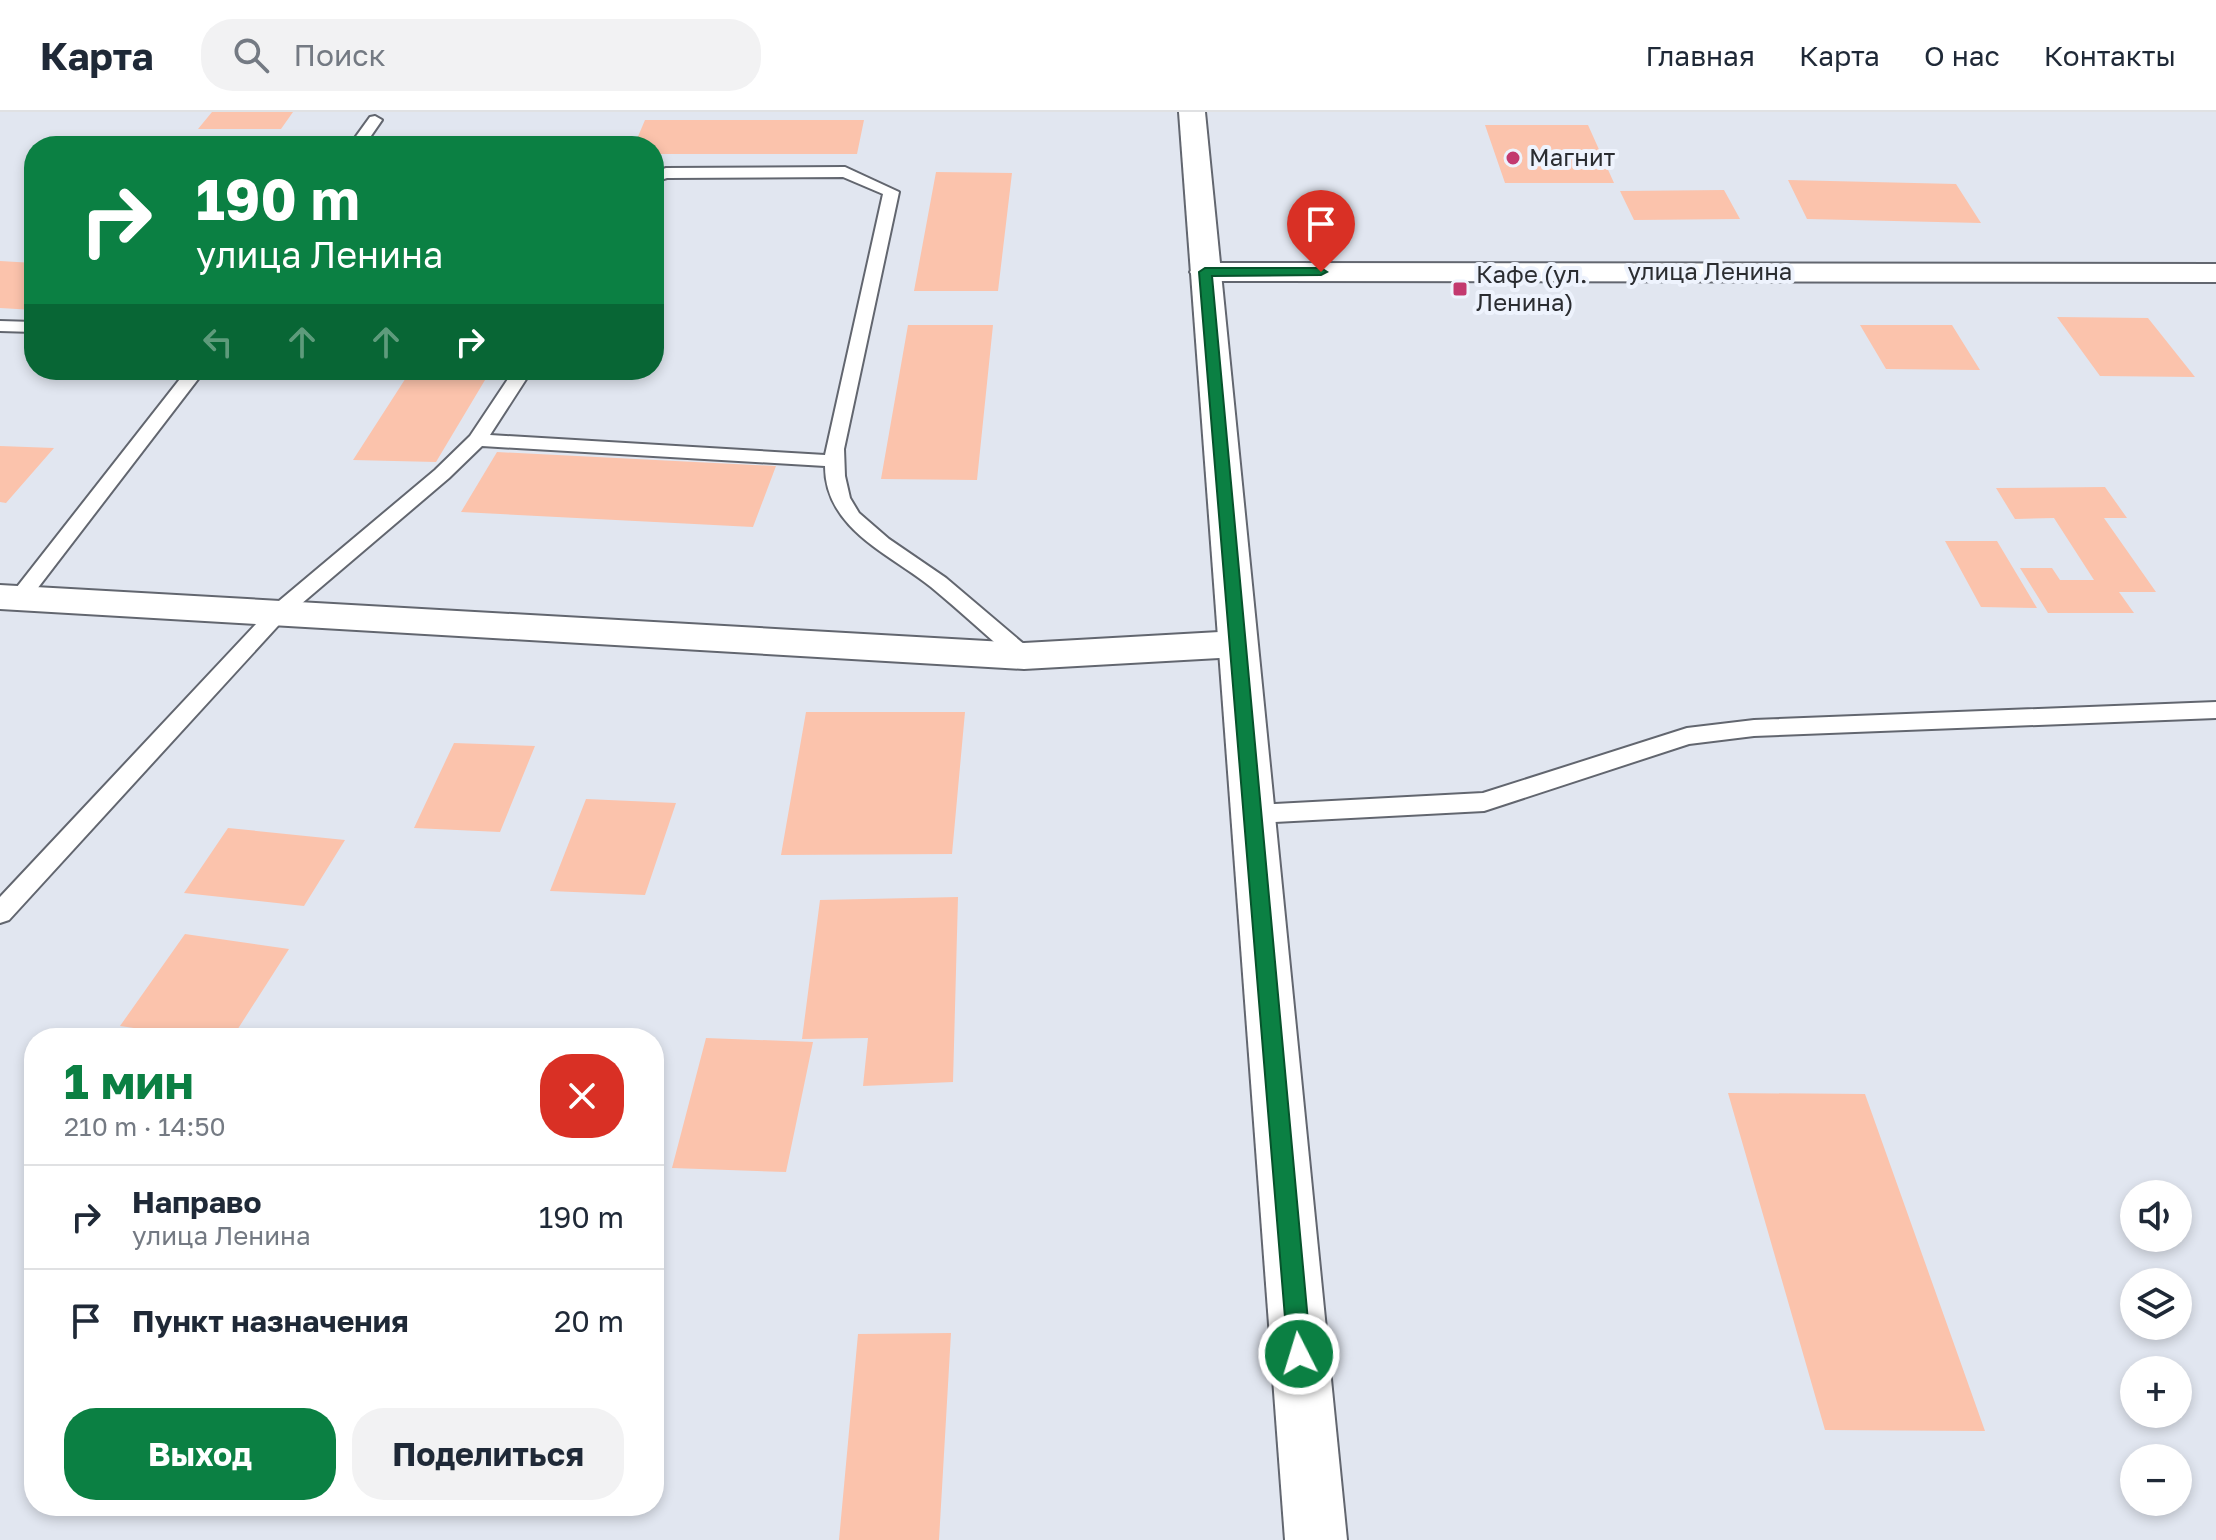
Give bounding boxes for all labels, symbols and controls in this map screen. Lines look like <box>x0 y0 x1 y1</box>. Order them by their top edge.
search box <box>201 19 761 91</box>
text: Карта <box>40 33 153 78</box>
icon: search <box>229 33 273 77</box>
text: Поиск <box>293 37 386 73</box>
text: Главная <box>1645 39 1755 72</box>
text: Карта <box>1799 39 1880 72</box>
text: О нас <box>1924 39 2000 72</box>
text: Контакты <box>2044 39 2176 72</box>
place label: Магнит <box>1529 142 1616 171</box>
marker: Магнит <box>1504 149 1522 167</box>
text: 190 m <box>196 165 360 232</box>
icon: right <box>64 168 168 272</box>
pin <box>1287 190 1355 272</box>
icon: arrive <box>1299 202 1343 246</box>
text: улица Ленина <box>196 233 443 276</box>
street label: улица Ленина <box>1628 256 1792 285</box>
place label: Кафе (ул. Ленина) <box>1476 259 1587 316</box>
marker: Кафе (ул. Ленина) <box>1451 280 1469 298</box>
icon: left <box>196 320 240 364</box>
icon: ahead <box>280 320 324 364</box>
icon: ahead <box>364 320 408 364</box>
icon: right <box>448 320 492 364</box>
text: 1 мин <box>64 1052 194 1110</box>
button: close <box>540 1054 624 1138</box>
text: 210 m · 14:50 <box>64 1111 226 1142</box>
map controls <box>2120 1180 2192 1516</box>
button: sound <box>2120 1180 2192 1252</box>
text: Направо <box>132 1184 261 1220</box>
icon: right <box>64 1195 108 1239</box>
text: 190 m <box>539 1199 624 1235</box>
text: улица Ленина <box>132 1220 311 1251</box>
button: layers <box>2120 1268 2192 1340</box>
icon: arrive <box>64 1299 108 1343</box>
text: Пункт назначения <box>132 1303 409 1339</box>
text: 20 m <box>554 1303 624 1339</box>
position arrow <box>1257 1312 1341 1396</box>
button: + <box>2120 1356 2192 1428</box>
button: Выход <box>64 1408 336 1500</box>
button: Поделиться <box>352 1408 624 1500</box>
button: − <box>2120 1444 2192 1516</box>

